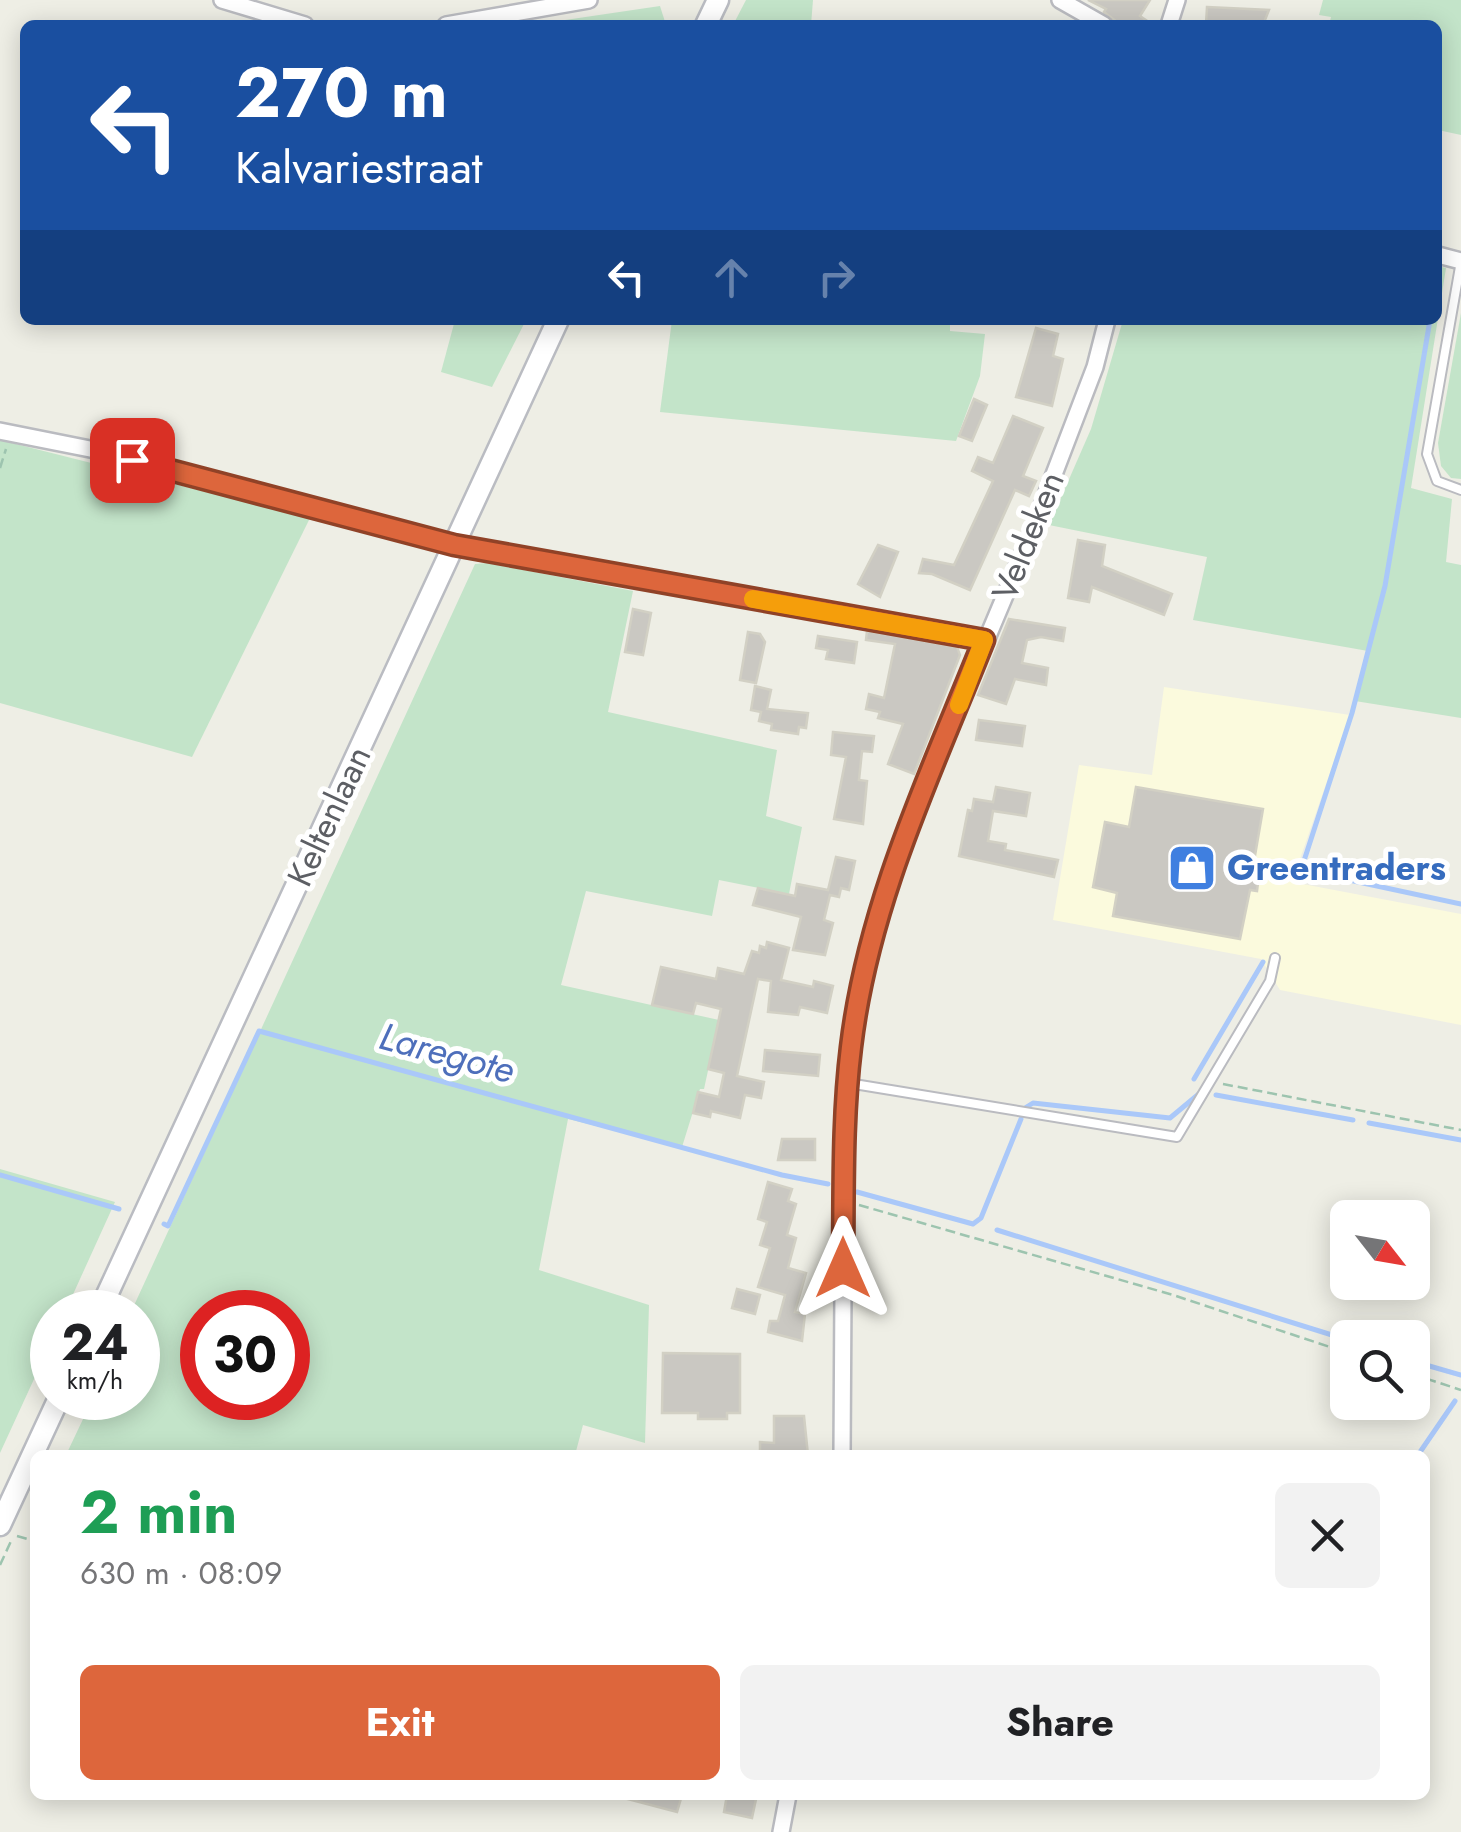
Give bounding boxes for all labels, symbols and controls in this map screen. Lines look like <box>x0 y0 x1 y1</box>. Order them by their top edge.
text: 270 m <box>235 42 448 143</box>
icon: left <box>70 60 200 190</box>
text: Kalvariestraat <box>235 135 483 200</box>
icon: left <box>599 250 654 305</box>
icon: ahead <box>704 250 759 305</box>
icon: right <box>809 250 864 305</box>
pin <box>90 418 175 503</box>
icon: arrive <box>105 433 160 488</box>
street label: Veldeken <box>979 464 1077 608</box>
street label: Keltenlaan <box>275 738 383 894</box>
shop icon: Greentraders <box>1166 842 1218 894</box>
place label: Greentraders <box>1227 843 1446 893</box>
water label: Laregote <box>373 1008 521 1097</box>
north arrow <box>1330 1200 1430 1300</box>
map controls <box>1330 1200 1430 1420</box>
position arrow <box>791 1216 895 1320</box>
speed limit sign: 30 <box>180 1290 310 1420</box>
text: 24 <box>61 1306 129 1379</box>
button: search <box>1330 1320 1430 1420</box>
text: km/h <box>67 1362 123 1398</box>
text: 2 min <box>80 1469 238 1556</box>
button: close <box>1275 1483 1380 1588</box>
text: 630 m · 08:09 <box>80 1550 282 1596</box>
button: Exit <box>80 1665 720 1780</box>
button: Share <box>740 1665 1380 1780</box>

